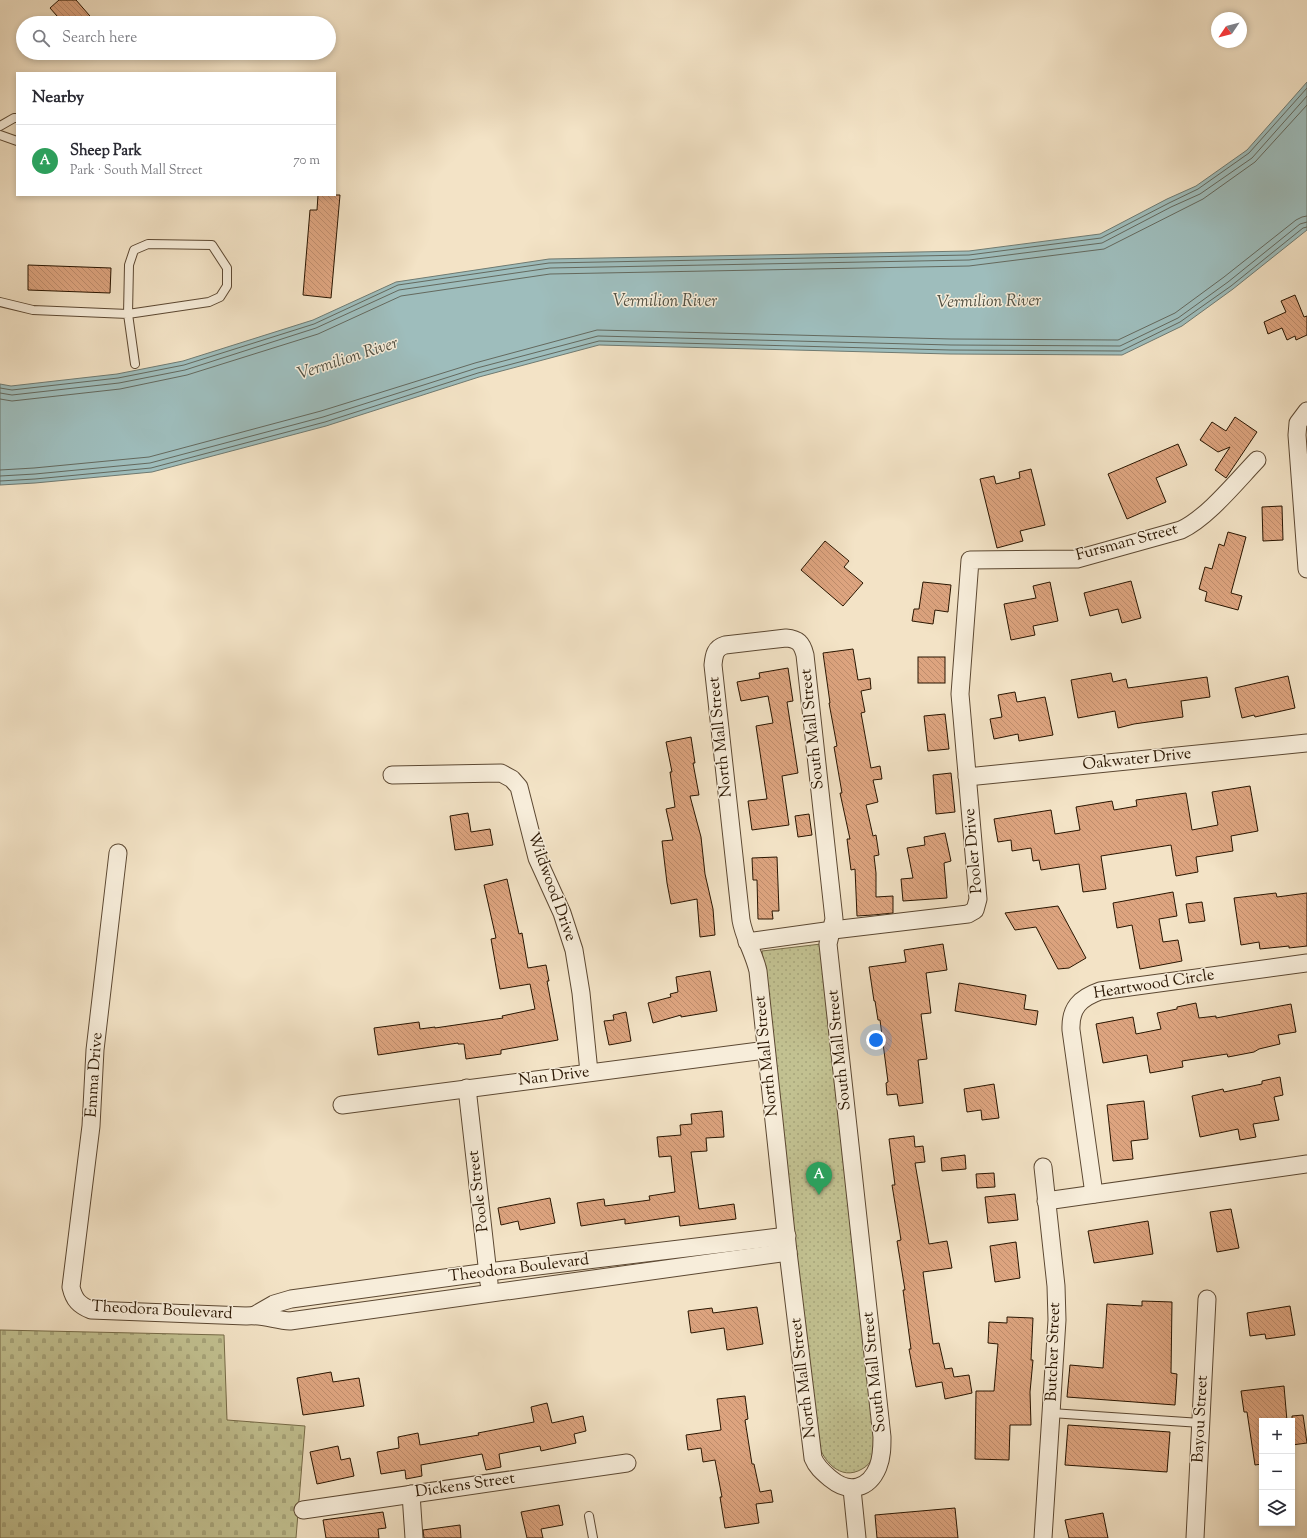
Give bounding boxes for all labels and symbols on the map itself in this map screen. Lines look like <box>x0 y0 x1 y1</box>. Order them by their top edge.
north arrow <box>1211 12 1247 48</box>
water label: Vermilion River <box>937 289 1041 315</box>
water label: Vermilion River <box>613 290 717 314</box>
water label: Vermilion River <box>295 331 401 387</box>
street label: Fursman Street <box>1073 518 1181 568</box>
street label: South Mall Street <box>795 667 831 791</box>
street label: North Mall Street <box>703 675 739 799</box>
street label: Oakwater Drive <box>1081 743 1193 777</box>
street label: Pooler Drive <box>959 807 989 895</box>
street label: Wildwood Drive <box>521 829 581 945</box>
street label: Heartwood Circle <box>1092 964 1216 1006</box>
street label: South Mall Street <box>822 988 858 1112</box>
street label: North Mall Street <box>749 994 785 1118</box>
your location <box>866 1030 886 1050</box>
street label: Emma Drive <box>81 1032 109 1118</box>
street label: Nan Drive <box>517 1061 591 1093</box>
street label: Poole Street <box>463 1148 495 1233</box>
pin: A <box>806 1162 832 1195</box>
street label: Theodora Boulevard <box>448 1249 590 1289</box>
street label: Theodora Boulevard <box>91 1296 233 1326</box>
street label: Butcher Street <box>1041 1301 1067 1402</box>
street label: South Mall Street <box>857 1310 893 1434</box>
street label: North Mall Street <box>785 1316 823 1440</box>
street label: Bayou Street <box>1187 1374 1215 1463</box>
street label: Dickens Street <box>414 1468 517 1504</box>

